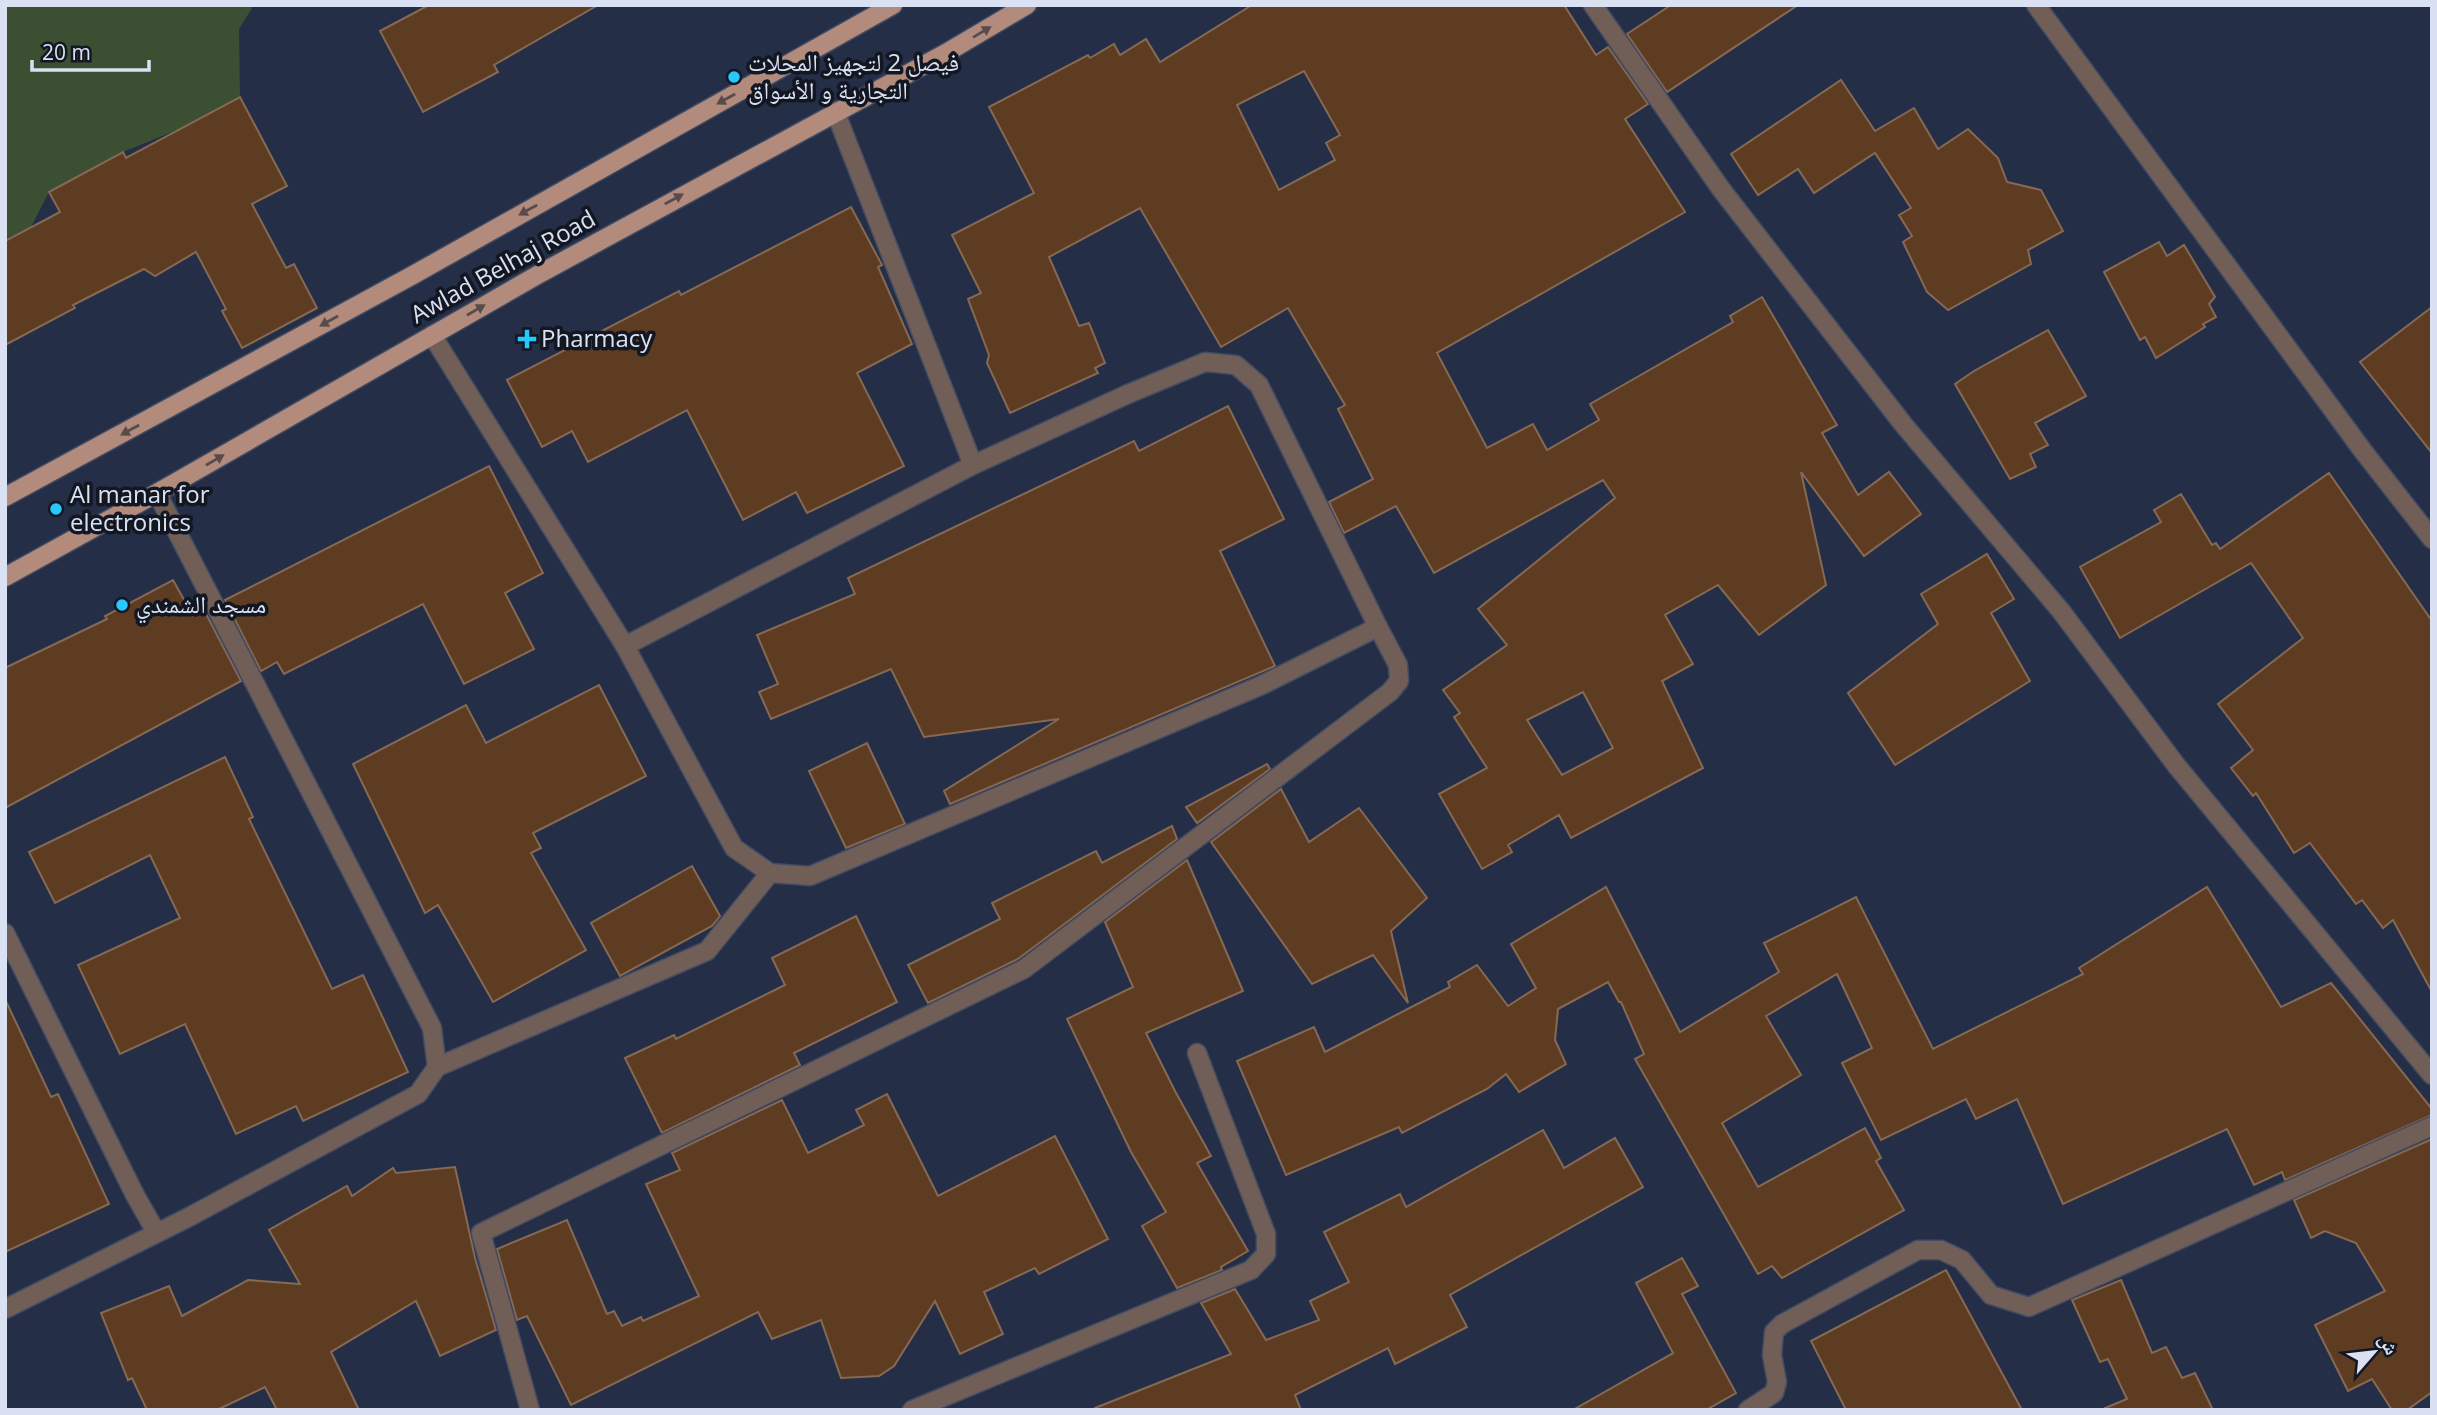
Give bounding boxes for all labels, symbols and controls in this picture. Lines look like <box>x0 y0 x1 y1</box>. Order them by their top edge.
one-way arrow <box>972 26 991 38</box>
scale bar <box>32 28 149 72</box>
text: 20 m <box>42 38 91 66</box>
place label: فيصل 2 لتجهيز المحلات التجارية و الأسواق <box>748 45 959 106</box>
marker: فيصل 2 لتجهيز المحلات التجارية و الأسواق <box>726 69 742 85</box>
one-way arrow <box>717 93 736 105</box>
one-way arrow <box>665 194 685 206</box>
street label: Awlad Belhaj Road <box>404 201 601 330</box>
one-way arrow <box>518 204 538 216</box>
one-way arrow <box>466 304 485 316</box>
one-way arrow <box>320 315 339 327</box>
place label: Pharmacy <box>541 321 653 354</box>
marker: Pharmacy <box>519 331 535 347</box>
one-way arrow <box>120 425 140 436</box>
one-way arrow <box>205 454 224 466</box>
place label: Al manar for electronics <box>70 477 210 538</box>
marker: Al manar for electronics <box>48 501 64 517</box>
place label: مسجد الشمندي <box>136 587 266 624</box>
marker: مسجد الشمندي <box>114 597 130 613</box>
north arrow <box>2339 1317 2409 1387</box>
text: ش <box>2373 1329 2405 1359</box>

